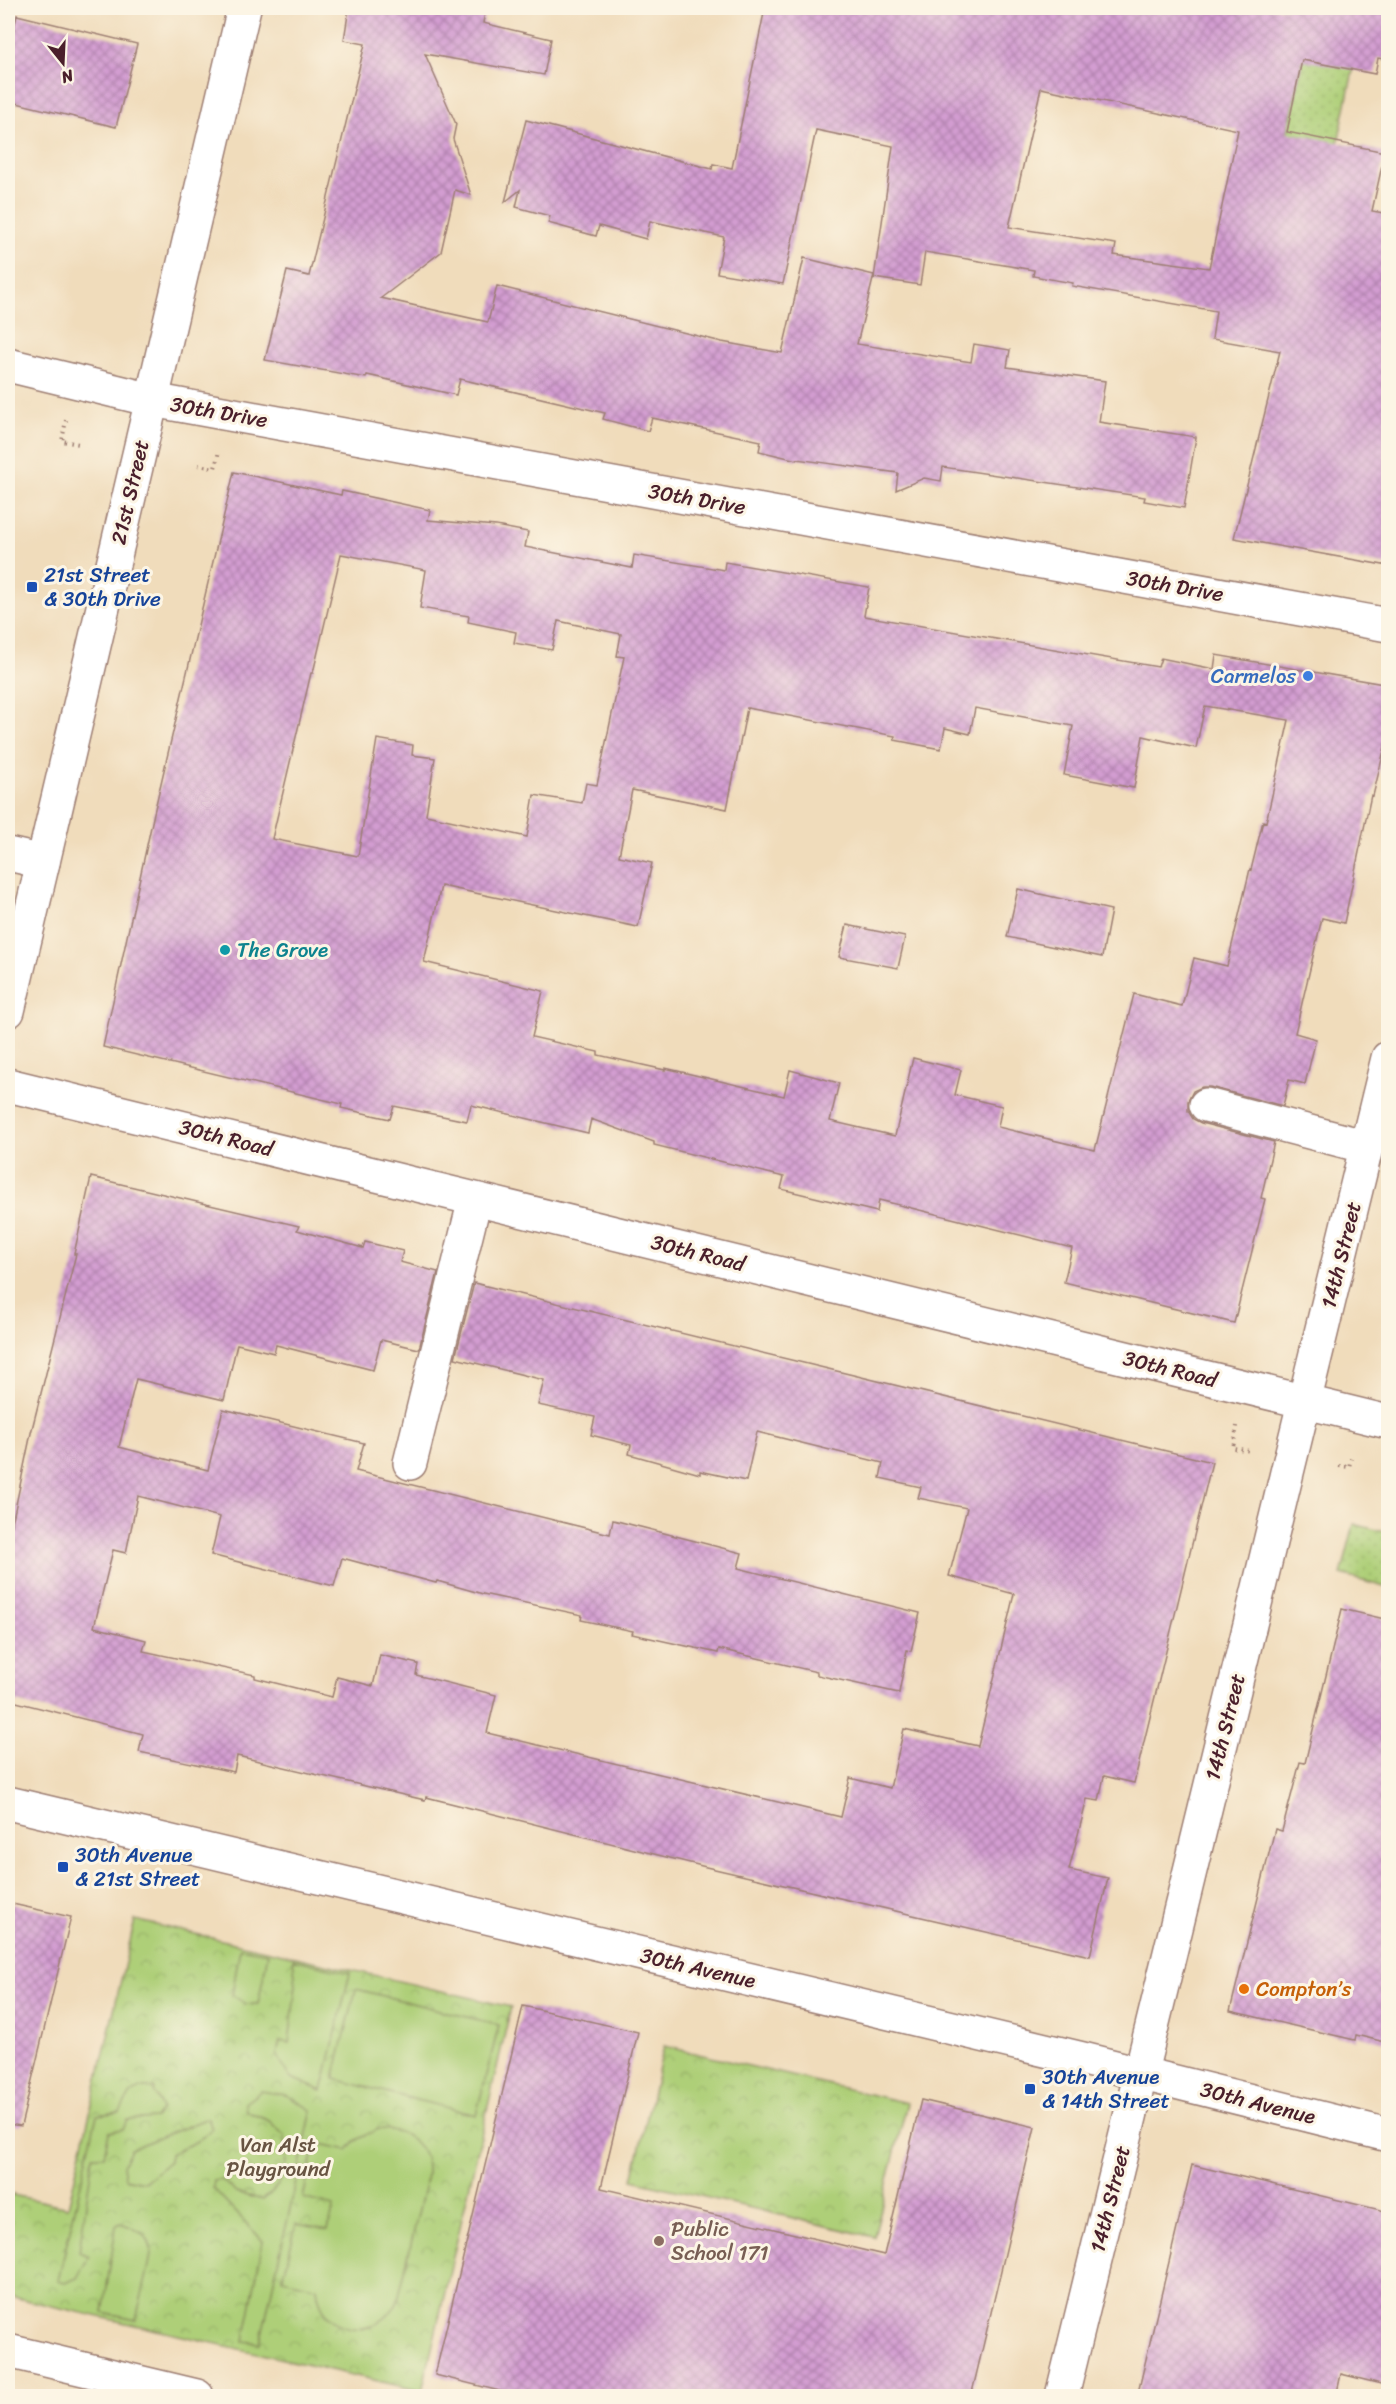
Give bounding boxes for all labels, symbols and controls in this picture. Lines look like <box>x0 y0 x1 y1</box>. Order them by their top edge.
north arrow <box>33 33 93 93</box>
text: N <box>57 61 78 93</box>
street label: 30th Drive <box>167 385 271 439</box>
street label: 21st Street <box>100 436 160 548</box>
street label: 30th Drive <box>645 472 749 526</box>
place label: 21st Street & 30th Drive <box>44 556 161 618</box>
street label: 30th Drive <box>1123 559 1227 613</box>
marker: 21st Street & 30th Drive <box>25 580 39 594</box>
place label: Carmelos <box>1211 657 1296 695</box>
marker: Carmelos <box>1301 669 1315 683</box>
place label: The Grove <box>237 931 328 969</box>
marker: The Grove <box>218 943 232 957</box>
street label: 30th Road <box>175 1108 279 1168</box>
street label: 14th Street <box>1309 1198 1373 1312</box>
street label: 30th Road <box>647 1223 751 1283</box>
street label: 30th Road <box>1119 1339 1223 1399</box>
street label: 14th Street <box>1193 1670 1257 1784</box>
place label: 30th Avenue & 21st Street <box>75 1836 200 1898</box>
marker: 30th Avenue & 21st Street <box>56 1860 70 1874</box>
street label: 30th Avenue <box>636 1936 760 2000</box>
place label: Compton’s <box>1256 1970 1352 2008</box>
marker: Compton’s <box>1237 1982 1251 1996</box>
place label: 30th Avenue & 14th Street <box>1042 2058 1170 2120</box>
street label: 30th Avenue <box>1196 2070 1320 2136</box>
marker: 30th Avenue & 14th Street <box>1023 2082 1037 2096</box>
park label: Van Alst Playground <box>226 2126 332 2188</box>
street label: 14th Street <box>1078 2142 1142 2256</box>
place label: Public School 171 <box>671 2210 768 2272</box>
marker: Public School 171 <box>652 2234 666 2248</box>

